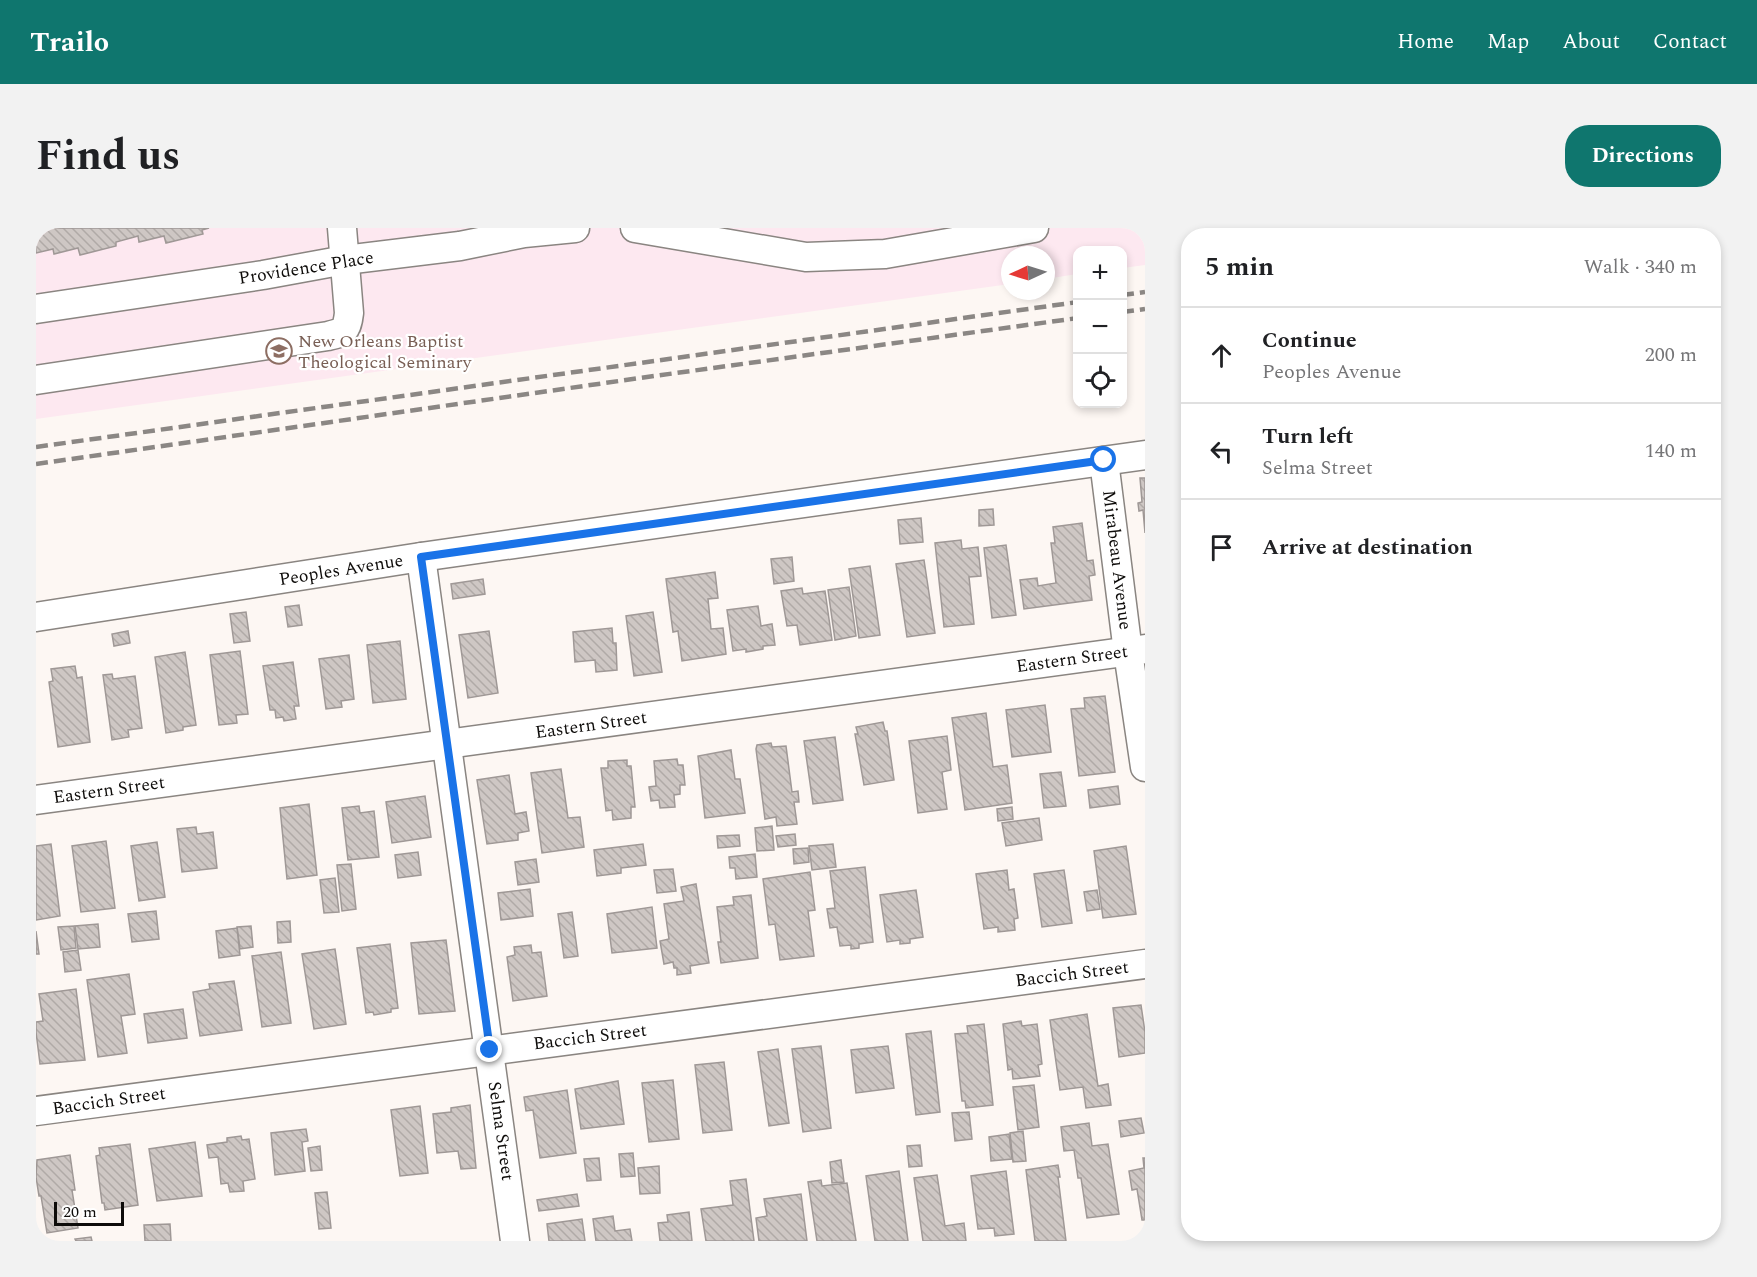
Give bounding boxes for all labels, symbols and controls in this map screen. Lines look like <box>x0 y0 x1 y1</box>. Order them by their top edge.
text: Trailo <box>30 21 109 64</box>
text: Home <box>1397 26 1454 58</box>
text: Map <box>1487 26 1529 58</box>
text: About <box>1562 26 1620 58</box>
text: Contact <box>1653 26 1727 58</box>
text: Find us <box>36 125 180 188</box>
button: Directions <box>1565 125 1721 187</box>
street label: Providence Place <box>237 244 375 292</box>
north arrow <box>1001 246 1055 300</box>
map controls <box>1073 246 1127 408</box>
button: + <box>1073 246 1127 300</box>
text: 5 min <box>1205 247 1274 287</box>
text: Walk · 340 m <box>1584 252 1697 282</box>
button: − <box>1073 300 1127 354</box>
text: Continue <box>1262 324 1357 357</box>
place label: New Orleans Baptist Theological Seminary <box>298 328 473 376</box>
school or university icon: New Orleans Baptist Theological Seminary <box>264 336 294 366</box>
icon: ahead <box>1205 339 1238 372</box>
text: 200 m <box>1645 340 1697 370</box>
button: locate <box>1073 354 1127 408</box>
text: Peoples Avenue <box>1262 357 1401 387</box>
text: Turn left <box>1262 420 1354 453</box>
icon: left <box>1205 435 1238 468</box>
text: 140 m <box>1645 436 1697 466</box>
route start <box>1090 446 1116 472</box>
text: Selma Street <box>1262 453 1373 483</box>
street label: Mirabeau Avenue <box>1095 489 1139 631</box>
icon: arrive <box>1205 531 1238 564</box>
text: Arrive at destination <box>1262 531 1473 564</box>
street label: Peoples Avenue <box>277 547 405 593</box>
street label: Eastern Street <box>1014 638 1130 680</box>
street label: Eastern Street <box>533 704 649 746</box>
street label: Eastern Street <box>51 769 167 811</box>
street label: Baccich Street <box>1014 954 1130 994</box>
street label: Baccich Street <box>532 1017 648 1057</box>
route end <box>476 1036 502 1062</box>
street label: Baccich Street <box>50 1080 168 1122</box>
street label: Selma Street <box>481 1080 521 1182</box>
scale bar <box>54 1199 124 1226</box>
text: 20 m <box>63 1200 97 1224</box>

